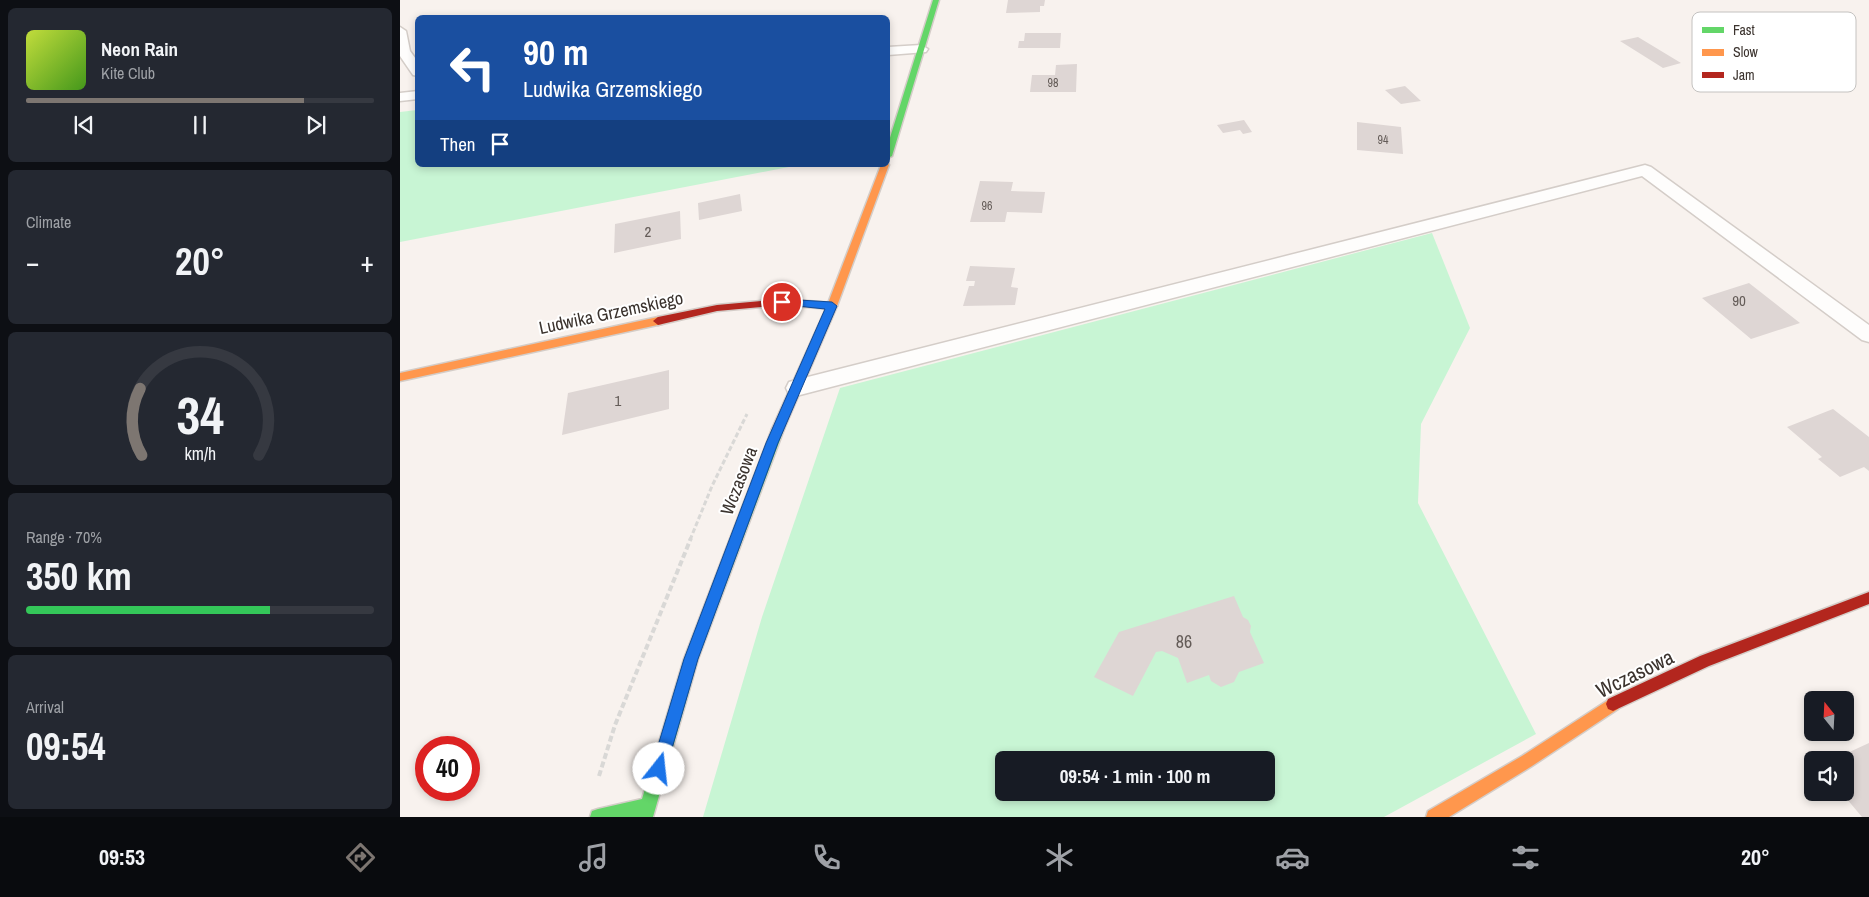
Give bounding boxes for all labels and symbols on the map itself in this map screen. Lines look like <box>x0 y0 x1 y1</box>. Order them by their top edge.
legend <box>1692 12 1856 92</box>
text: Fast <box>1733 21 1755 39</box>
text: Slow <box>1733 43 1759 61</box>
text: Jam <box>1733 66 1755 84</box>
house number: 98 <box>1048 75 1058 91</box>
house number: 94 <box>1378 132 1389 148</box>
house number: 96 <box>982 198 992 214</box>
house number: 2 <box>645 221 652 242</box>
pin <box>761 281 803 323</box>
street label: Ludwika Grzemskiego <box>536 285 685 340</box>
house number: 90 <box>1732 290 1746 311</box>
house number: 1 <box>615 390 622 411</box>
street label: Wczasowa <box>714 443 763 518</box>
house number: 86 <box>1176 629 1192 654</box>
street label: Wczasowa <box>1591 642 1679 705</box>
north arrow <box>1804 691 1854 741</box>
speed limit sign: 40 <box>415 736 480 801</box>
position arrow <box>632 742 684 794</box>

